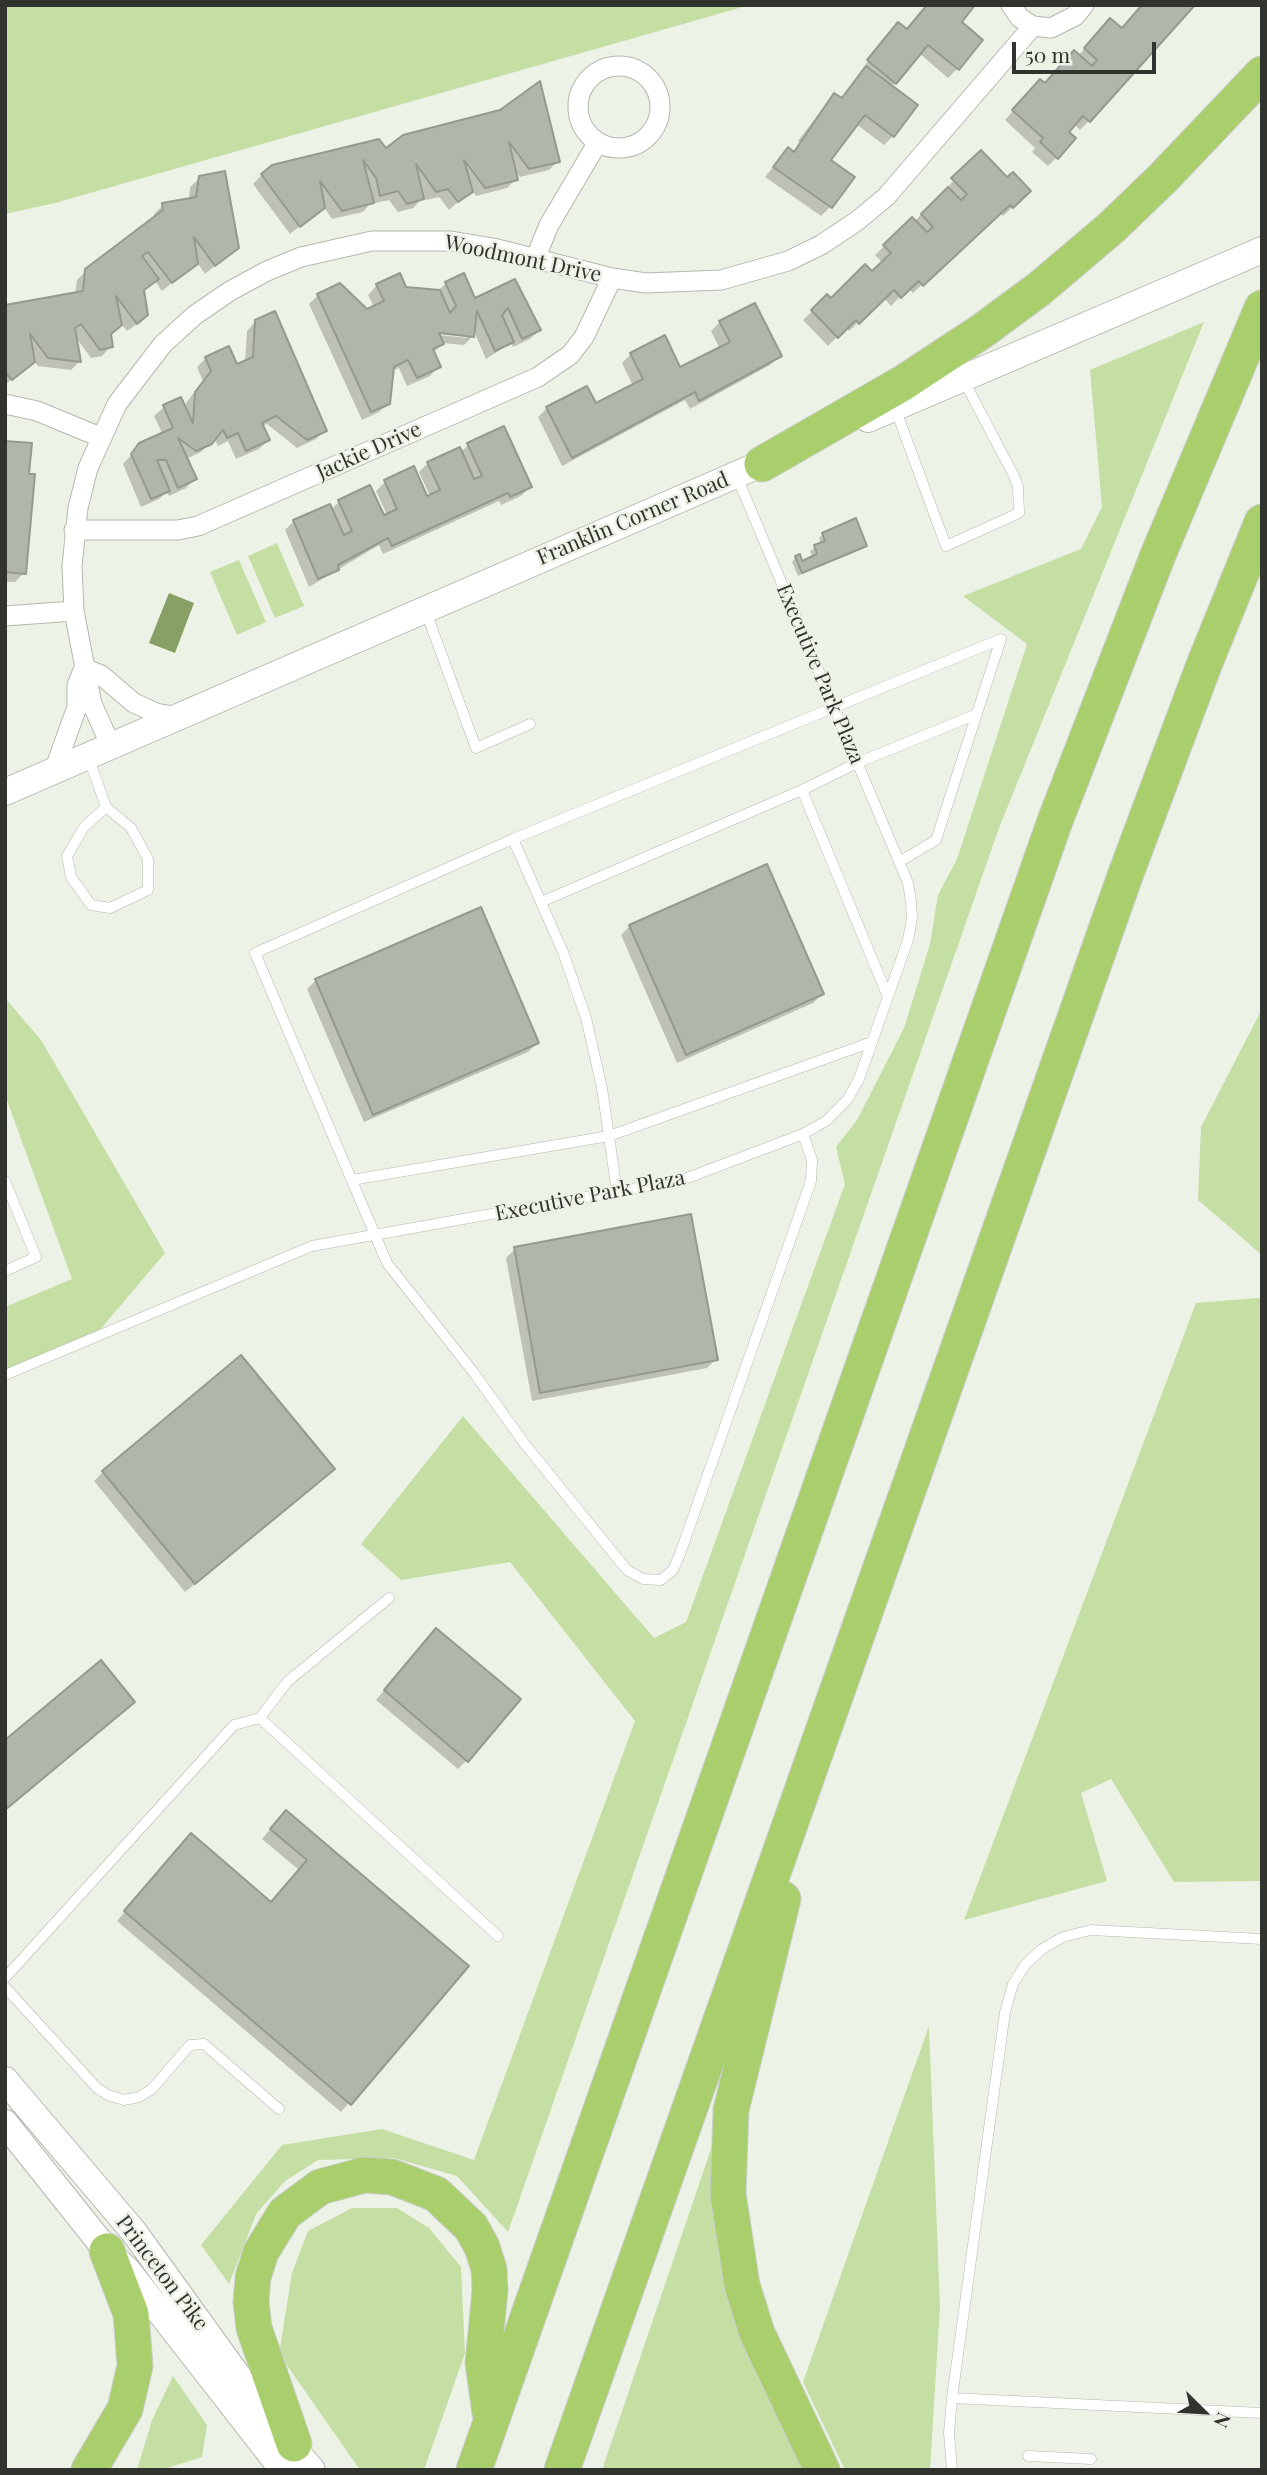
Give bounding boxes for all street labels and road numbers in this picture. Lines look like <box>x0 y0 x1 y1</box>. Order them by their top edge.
street label: Woodmont Drive <box>442 230 604 288</box>
street label: Jackie Drive <box>313 417 425 485</box>
street label: Franklin Corner Road <box>533 467 733 571</box>
street label: Executive Park Plaza <box>771 580 869 768</box>
street label: Executive Park Plaza <box>493 1165 687 1227</box>
street label: Princeton Pike <box>110 2210 214 2336</box>

